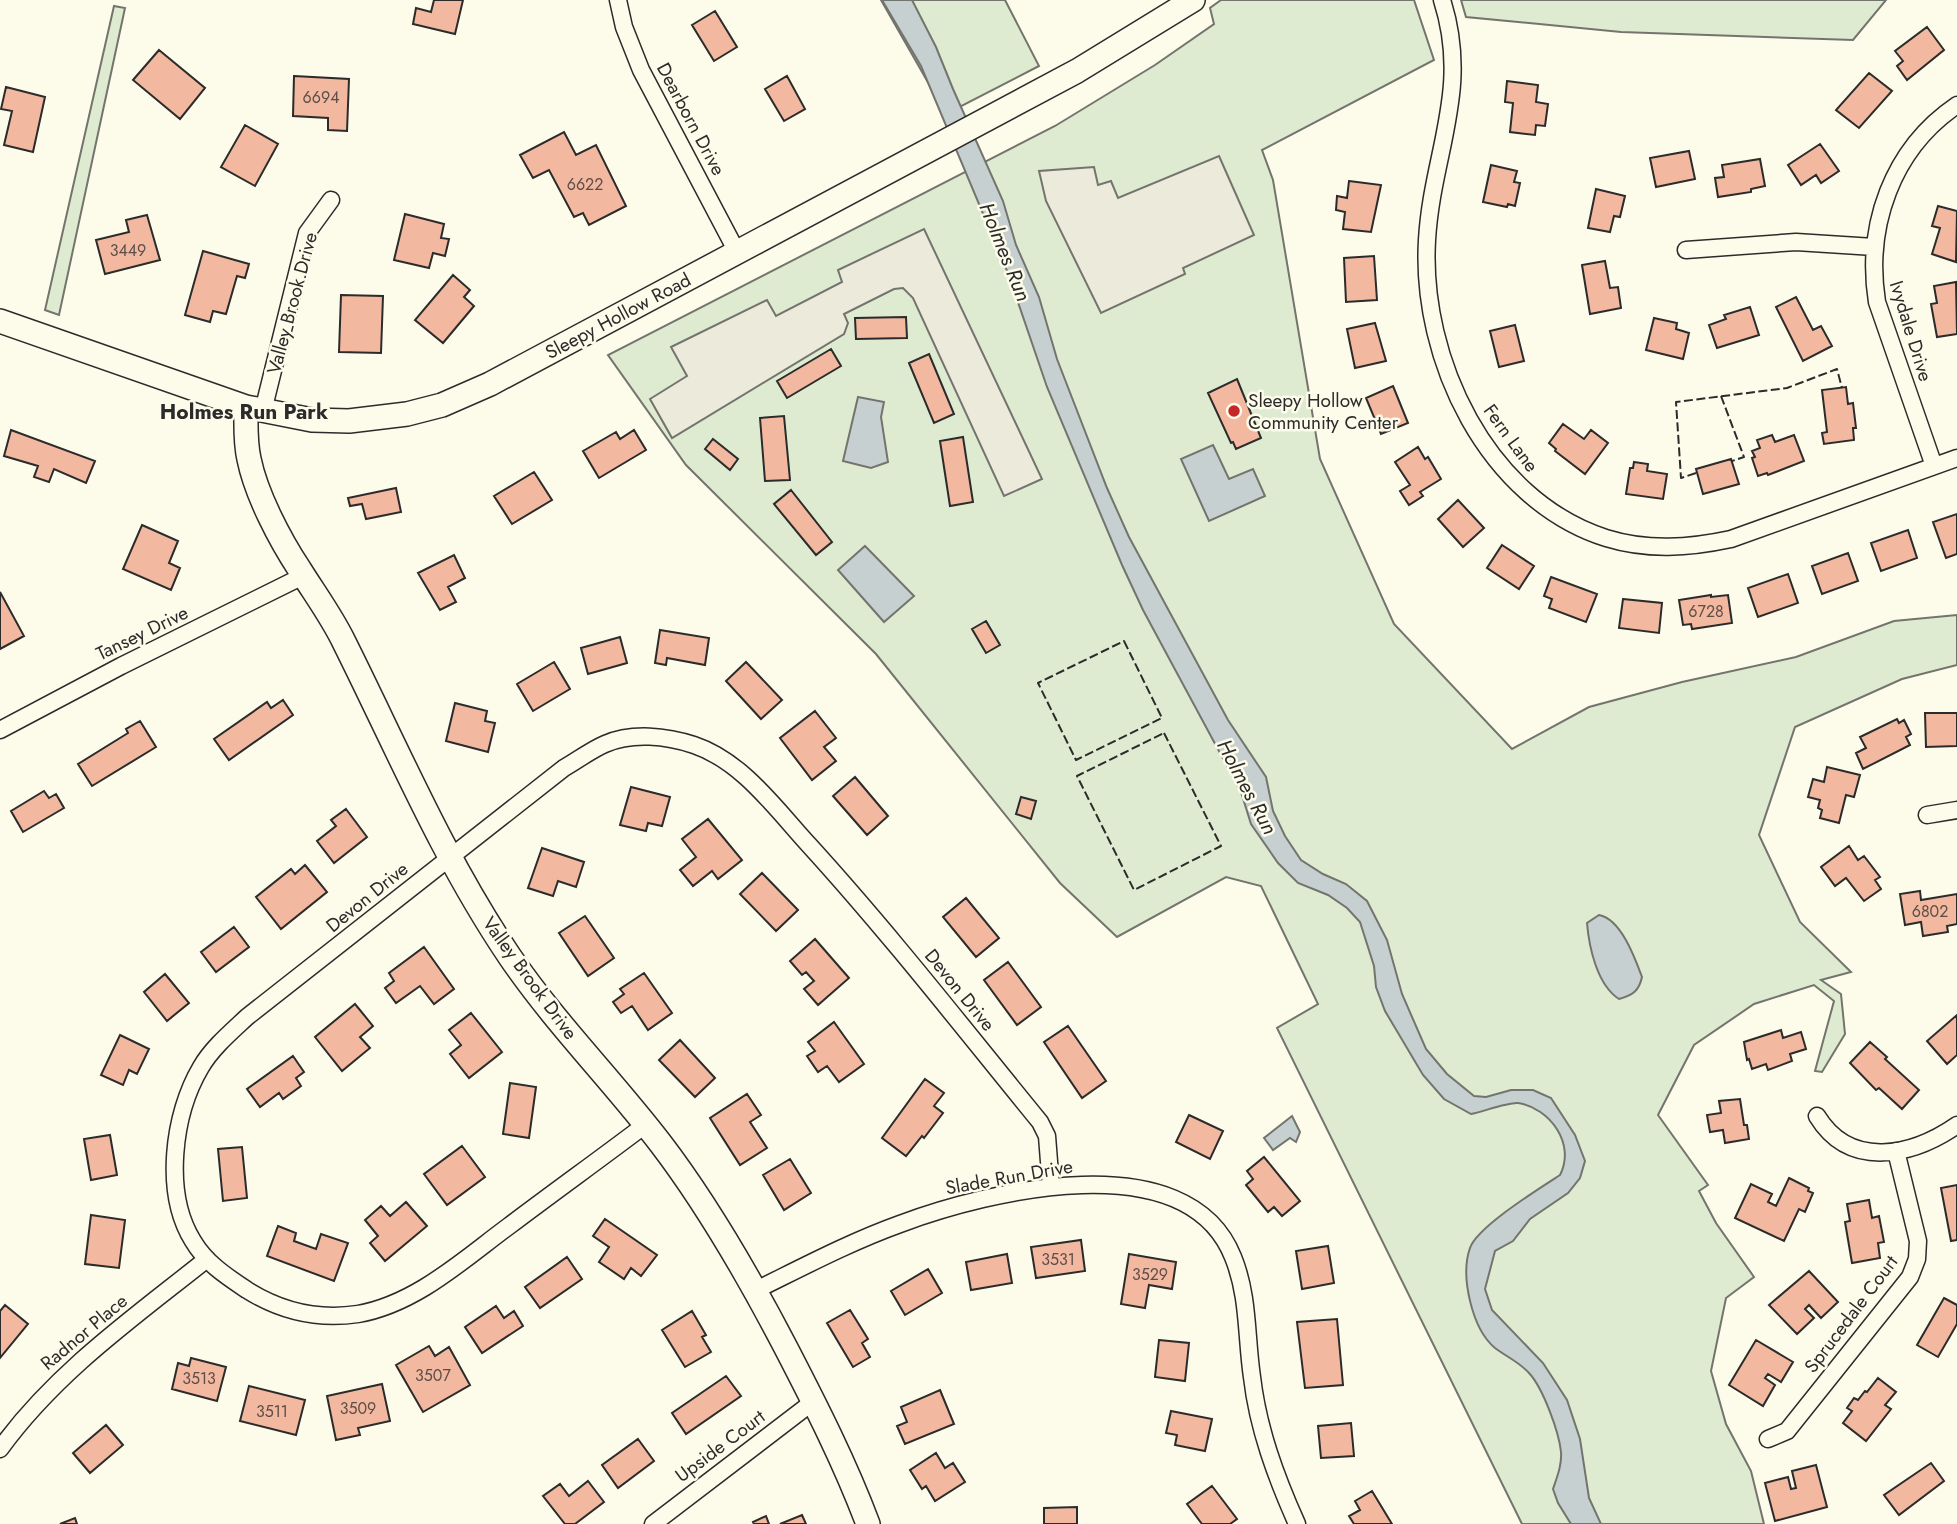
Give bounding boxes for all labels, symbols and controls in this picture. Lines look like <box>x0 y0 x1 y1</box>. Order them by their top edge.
street label: Dearborn Drive <box>650 58 732 180</box>
house number: 6694 <box>303 86 339 109</box>
house number: 6622 <box>567 173 603 196</box>
water label: Holmes Run <box>972 198 1038 306</box>
street label: Valley Brook Drive <box>260 229 324 377</box>
house number: 3449 <box>110 239 146 262</box>
street label: Sleepy Hollow Road <box>540 266 696 366</box>
street label: Ivydale Drive <box>1883 277 1939 385</box>
place label: Sleepy Hollow Community Center <box>1248 387 1399 436</box>
district label: Holmes Run Park <box>160 397 328 427</box>
street label: Fern Lane <box>1477 398 1545 478</box>
marker: Sleepy Hollow Community Center <box>1226 403 1242 419</box>
street label: Tansey Drive <box>91 599 193 667</box>
house number: 6728 <box>1688 600 1724 623</box>
water label: Holmes Run <box>1209 734 1285 840</box>
street label: Devon Drive <box>320 855 414 939</box>
house number: 6802 <box>1912 900 1948 923</box>
street label: Valley Brook Drive <box>476 911 584 1045</box>
street label: Devon Drive <box>918 943 1002 1037</box>
street label: Slade Run Drive <box>943 1152 1075 1201</box>
house number: 3531 <box>1041 1248 1075 1271</box>
street label: Sprucedale Court <box>1798 1249 1904 1378</box>
house number: 3529 <box>1132 1263 1168 1286</box>
street label: Radnor Place <box>35 1287 133 1376</box>
house number: 3507 <box>415 1364 451 1387</box>
house number: 3513 <box>182 1367 216 1390</box>
house number: 3509 <box>340 1397 376 1420</box>
house number: 3511 <box>256 1400 288 1423</box>
street label: Upside Court <box>670 1403 771 1489</box>

